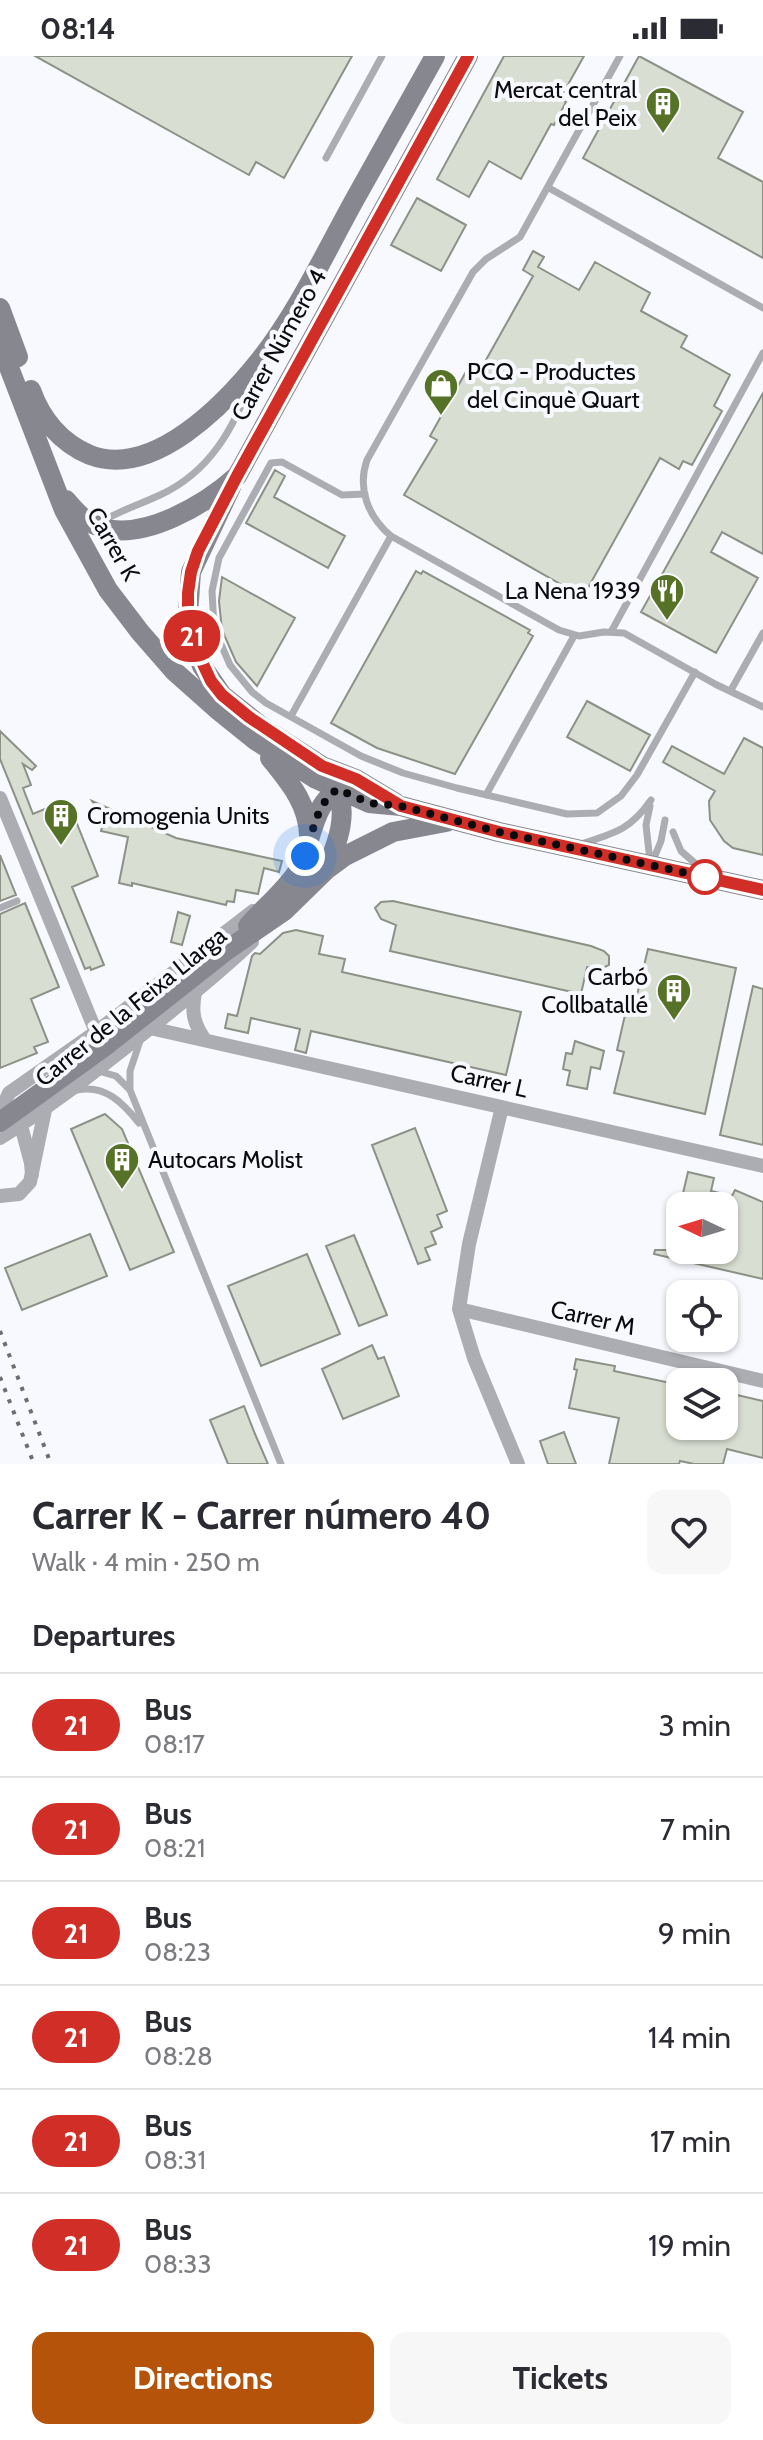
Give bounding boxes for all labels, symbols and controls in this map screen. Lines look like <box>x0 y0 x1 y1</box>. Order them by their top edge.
text: 08:14 <box>40 10 116 47</box>
place label: Mercat central del Peix <box>494 75 638 132</box>
building icon: Mercat central del Peix <box>644 85 682 135</box>
street label: Carrer Número 4 <box>225 264 332 426</box>
place label: PCQ - Productes del Cinquè Quart <box>467 357 639 414</box>
shop icon: PCQ - Productes del Cinquè Quart <box>422 367 460 417</box>
street label: Carrer K <box>81 502 146 586</box>
restaurant icon: La Nena 1939 <box>648 572 686 622</box>
place label: La Nena 1939 <box>505 576 641 605</box>
line badge: 21 <box>156 610 228 662</box>
text: 21 <box>179 619 205 653</box>
building icon: Cromogenia Units <box>42 797 80 847</box>
place label: Cromogenia Units <box>87 801 270 830</box>
your location <box>285 836 325 876</box>
unlabelled marker <box>688 860 722 894</box>
street label: Carrer de la Feixa Llarga <box>29 920 232 1093</box>
place label: Carbó Collbatallé <box>541 962 648 1019</box>
building icon: Carbó Collbatallé <box>655 972 693 1022</box>
street label: Carrer L <box>448 1058 531 1103</box>
building icon: Autocars Molist <box>103 1141 141 1191</box>
place label: Autocars Molist <box>148 1145 303 1174</box>
north arrow <box>666 1192 738 1264</box>
map controls <box>666 1192 738 1440</box>
button: locate <box>666 1280 738 1352</box>
street label: Carrer M <box>548 1294 638 1341</box>
button: layers <box>666 1368 738 1440</box>
button: heart <box>647 1490 731 1574</box>
text: Carrer K - Carrer número 40 <box>32 1492 491 1539</box>
text: Walk · 4 min · 250 m <box>32 1546 260 1578</box>
text: Departures <box>32 1617 176 1654</box>
text: Bus <box>144 1691 192 1728</box>
text: 3 min <box>659 1707 731 1744</box>
text: 21 <box>63 1708 89 1742</box>
text: 08:17 <box>144 1728 205 1760</box>
text: Bus <box>144 1795 192 1832</box>
text: 7 min <box>660 1811 731 1848</box>
text: 21 <box>63 1812 89 1846</box>
text: 08:21 <box>144 1832 205 1864</box>
text: Bus <box>144 1899 192 1936</box>
text: 9 min <box>658 1915 731 1952</box>
text: 21 <box>63 1916 89 1950</box>
text: 08:23 <box>144 1936 211 1968</box>
text: Bus <box>144 2003 192 2040</box>
text: 14 min <box>648 2019 731 2056</box>
text: 21 <box>63 2020 89 2054</box>
text: 08:28 <box>144 2040 213 2072</box>
text: Bus <box>144 2107 192 2144</box>
text: 17 min <box>650 2123 731 2160</box>
text: 21 <box>63 2124 89 2158</box>
text: 08:31 <box>144 2144 206 2176</box>
text: Bus <box>144 2211 192 2248</box>
text: 19 min <box>648 2227 731 2264</box>
text: 21 <box>63 2228 89 2262</box>
text: 08:33 <box>144 2248 211 2280</box>
button: Directions <box>32 2332 374 2424</box>
button: Tickets <box>390 2332 731 2424</box>

